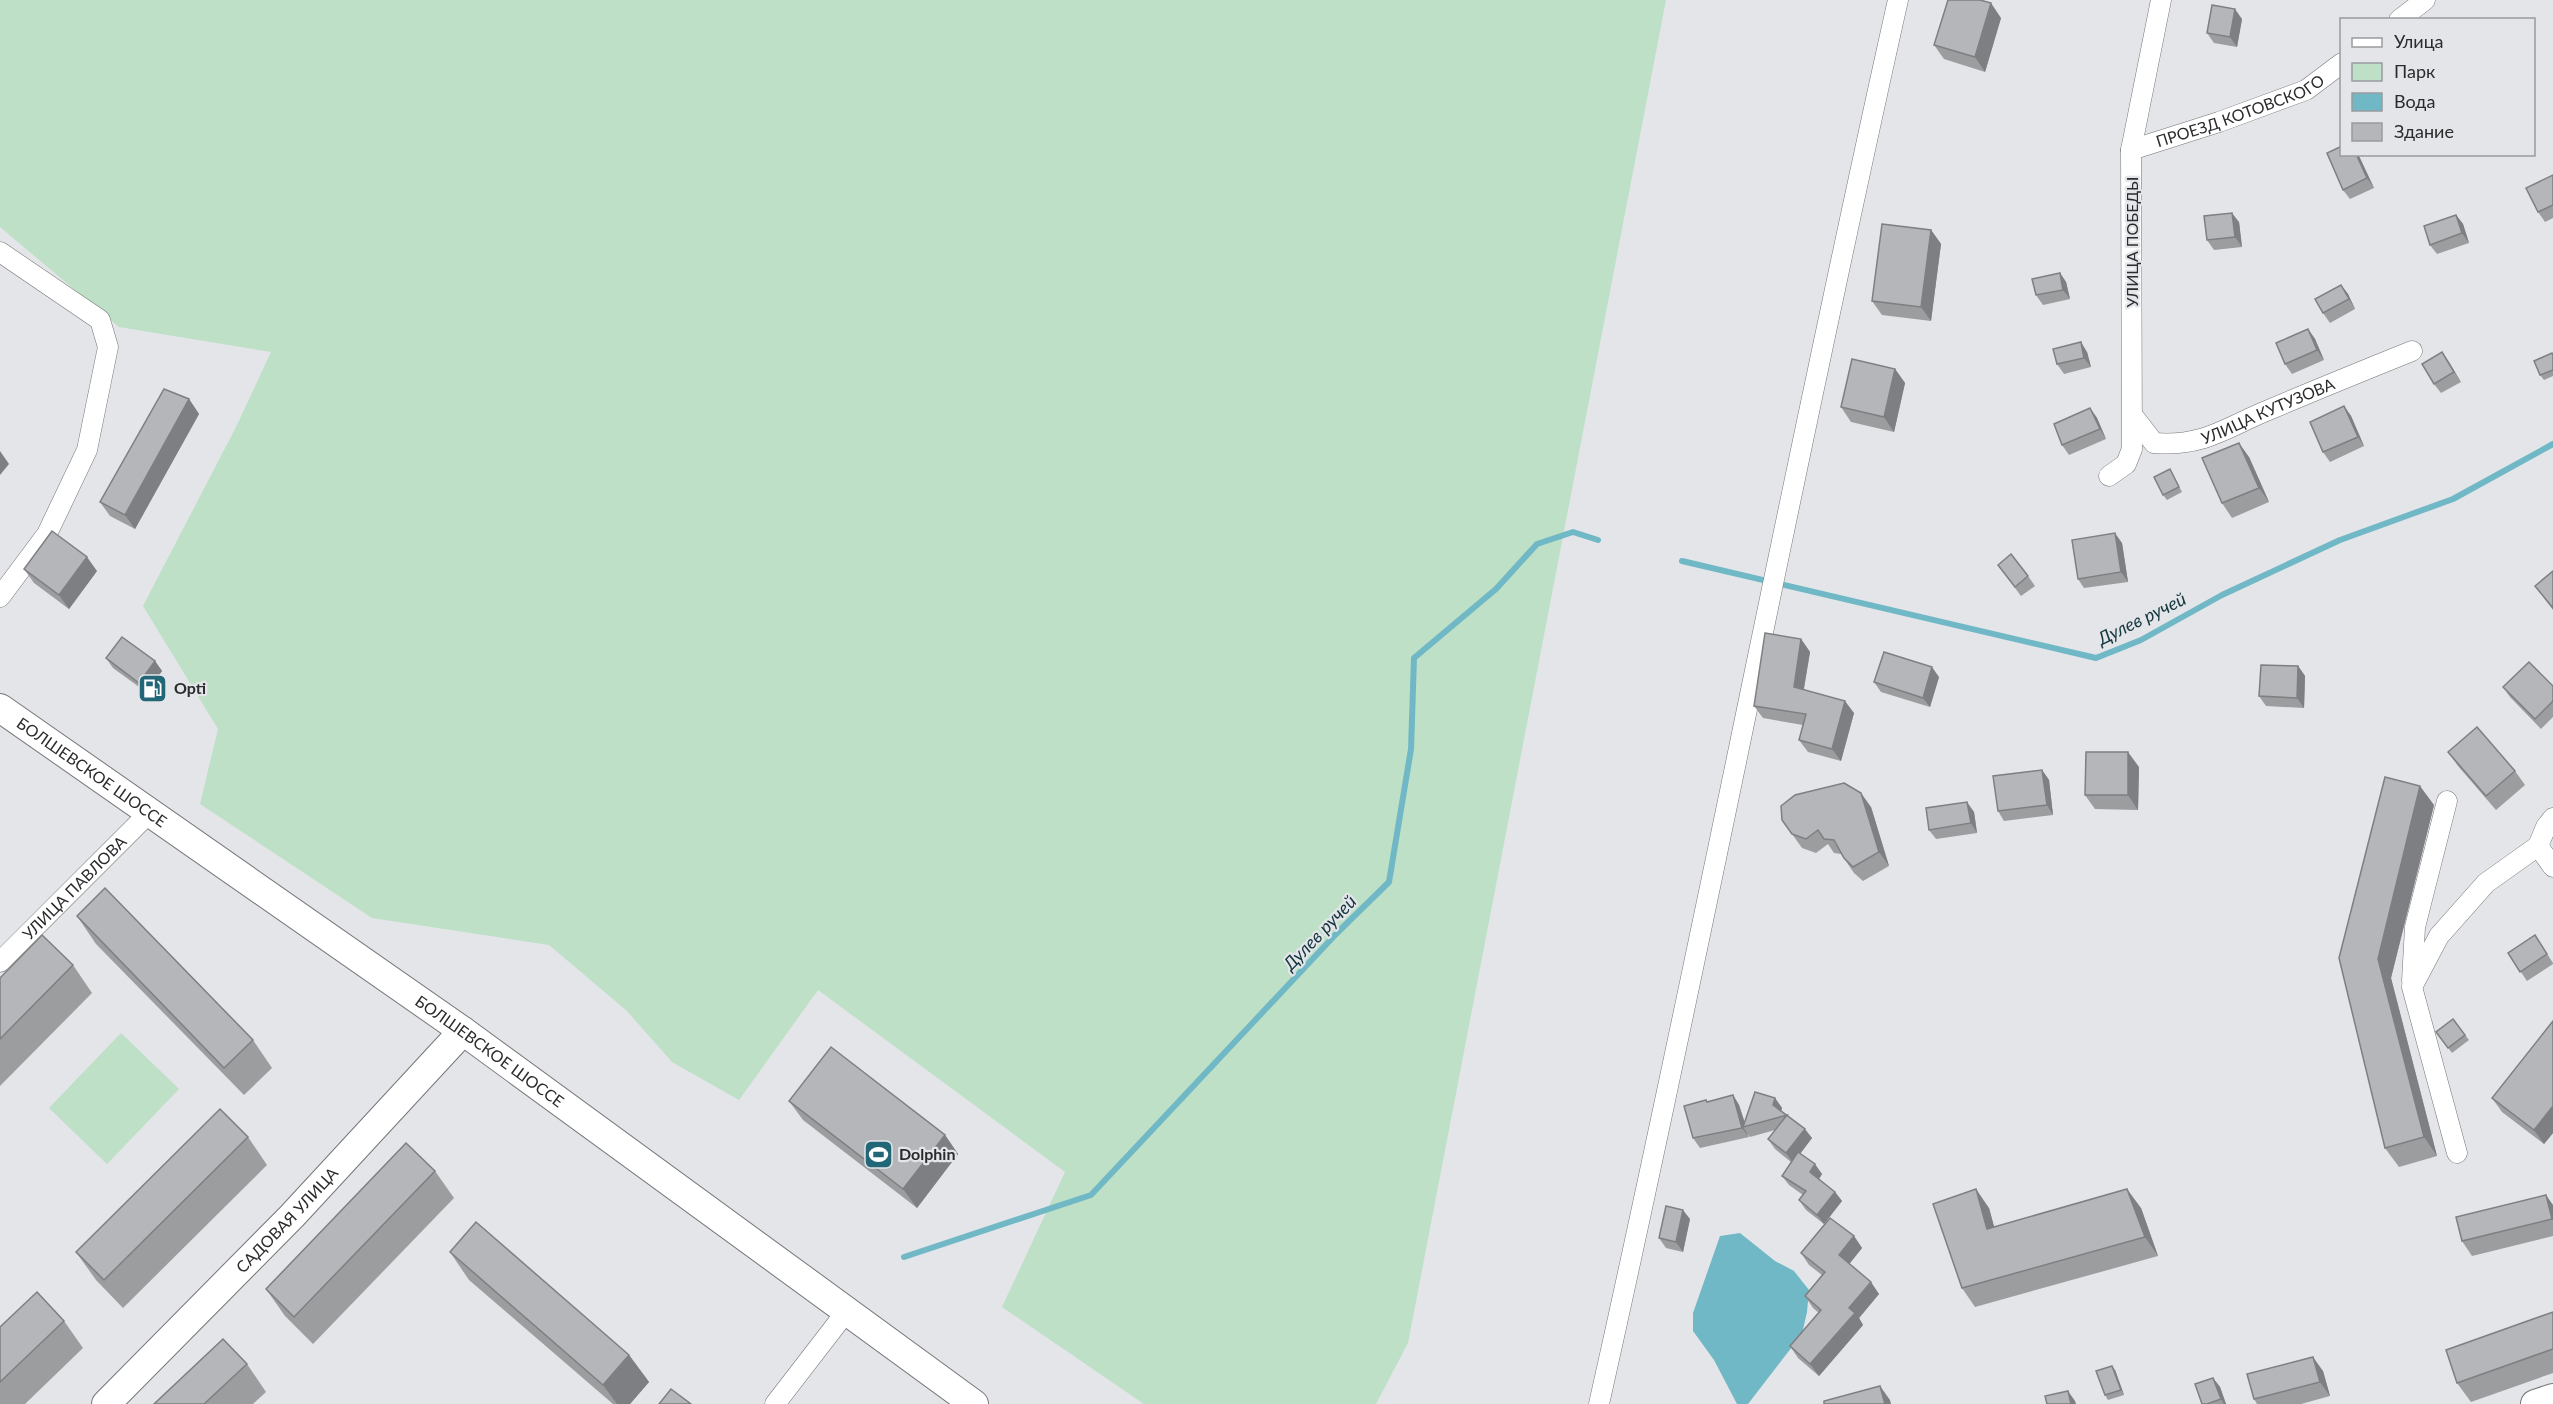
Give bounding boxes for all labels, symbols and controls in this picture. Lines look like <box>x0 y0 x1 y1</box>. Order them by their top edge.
legend <box>2340 18 2535 156</box>
text: Улица <box>2394 30 2444 52</box>
text: Парк <box>2394 60 2436 82</box>
street label: ПРОЕЗД КОТОВСКОГО <box>2153 70 2328 150</box>
text: Вода <box>2394 90 2435 112</box>
text: Здание <box>2394 120 2454 142</box>
street label: УЛИЦА ПОБЕДЫ <box>2122 177 2141 308</box>
street label: УЛИЦА КУТУЗОВА <box>2199 373 2337 447</box>
water label: Дулев ручей <box>2093 587 2189 649</box>
fuel station icon: Opti <box>137 672 169 704</box>
place label: Opti <box>174 678 206 697</box>
street label: БОЛШЕВСКОЕ ШОССЕ <box>14 713 171 831</box>
street label: УЛИЦА ПАВЛОВА <box>18 832 130 943</box>
water label: Дулев ручей <box>1277 890 1360 975</box>
street label: БОЛШЕВСКОЕ ШОССЕ <box>412 991 568 1111</box>
sports icon: Dolphin <box>862 1138 894 1170</box>
place label: Dolphin <box>899 1144 955 1163</box>
street label: САДОВАЯ УЛИЦА <box>232 1163 341 1276</box>

